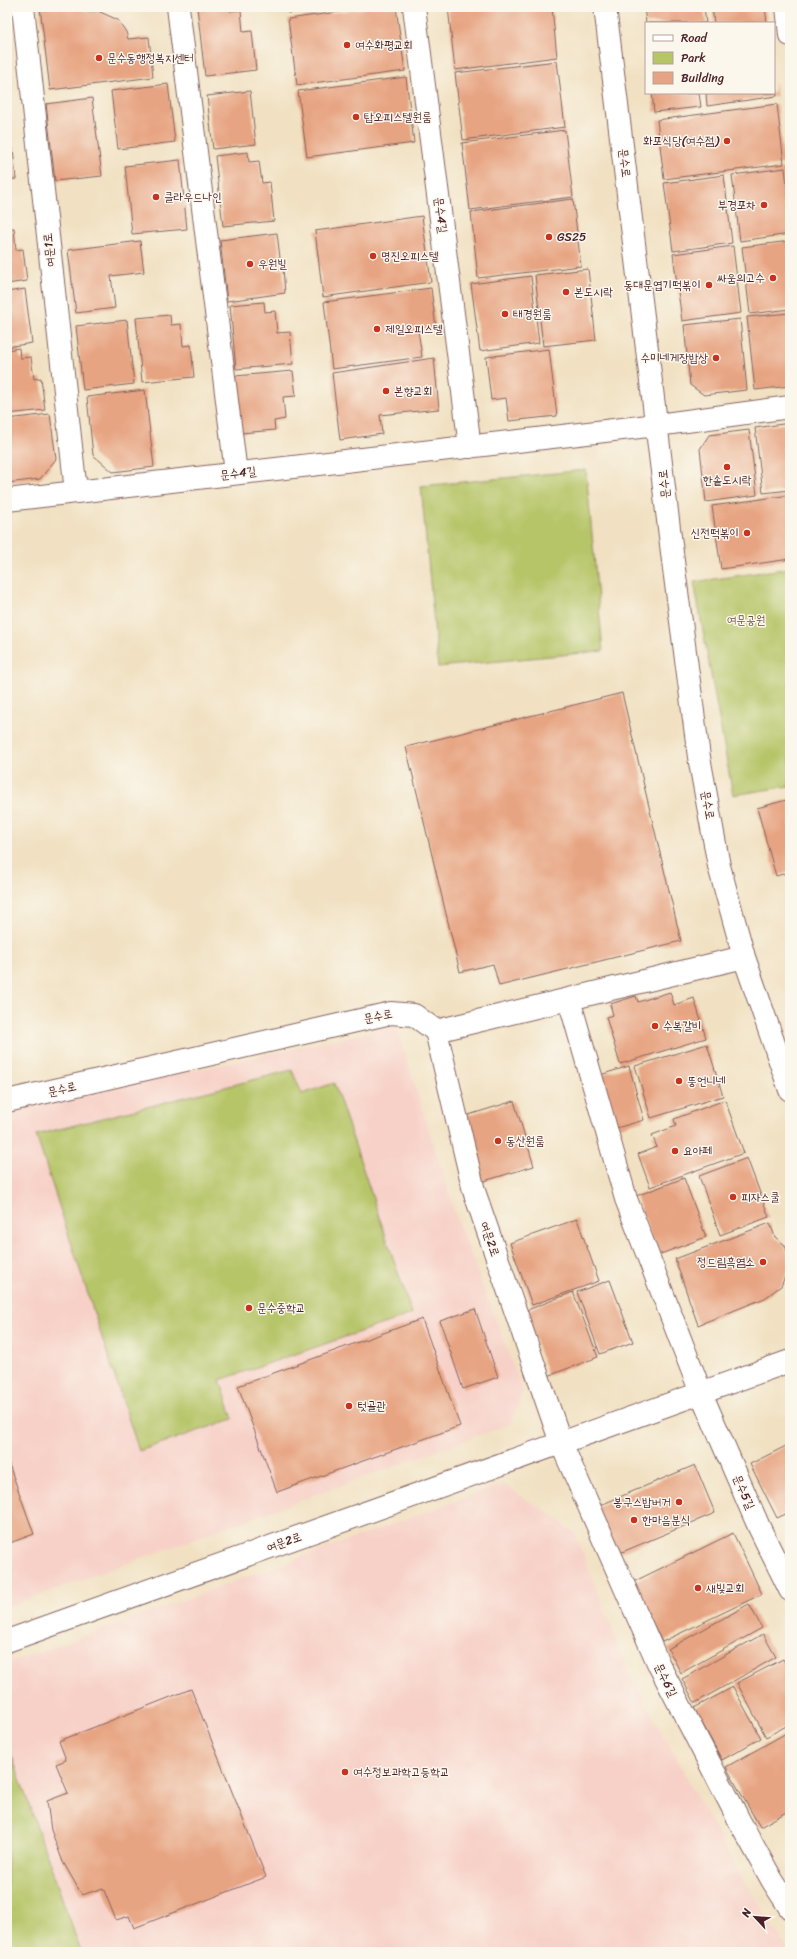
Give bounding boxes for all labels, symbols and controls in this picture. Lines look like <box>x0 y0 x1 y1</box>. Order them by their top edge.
legend <box>645 22 775 94</box>
text: Road <box>681 27 708 49</box>
place label: 여수화평교회 <box>355 34 413 56</box>
marker: 여수화평교회 <box>342 40 352 50</box>
place label: 문수동행정복지센터 <box>107 47 194 69</box>
text: Park <box>681 47 706 69</box>
marker: 문수동행정복지센터 <box>94 53 104 63</box>
text: Building <box>681 67 724 89</box>
place label: 탑오피스텔원룸 <box>364 106 432 128</box>
marker: 탑오피스텔원룸 <box>351 112 361 122</box>
place label: 화포식당(여수점) <box>643 130 720 152</box>
marker: 화포식당(여수점) <box>722 136 732 146</box>
street label: 문수로 <box>612 147 638 179</box>
place label: 클라우드나인 <box>164 186 222 208</box>
marker: 클라우드나인 <box>151 192 161 202</box>
place label: 부경포차 <box>717 194 756 216</box>
street label: 문수4길 <box>428 196 454 235</box>
marker: 부경포차 <box>759 200 769 210</box>
place label: GS25 <box>557 226 586 248</box>
street label: 여문1로 <box>36 232 62 268</box>
marker: GS25 <box>544 232 554 242</box>
place label: 명진오피스텔 <box>381 245 439 267</box>
marker: 명진오피스텔 <box>368 251 378 261</box>
place label: 우원빌 <box>258 253 287 275</box>
marker: 우원빌 <box>245 259 255 269</box>
place label: 싸움의고수 <box>717 267 765 289</box>
marker: 싸움의고수 <box>768 273 778 283</box>
place label: 동대문엽기떡볶이 <box>624 274 701 296</box>
marker: 동대문엽기떡볶이 <box>704 280 714 290</box>
place label: 본도시락 <box>574 281 613 303</box>
marker: 본도시락 <box>561 287 571 297</box>
place label: 태경원룸 <box>513 303 552 325</box>
marker: 태경원룸 <box>500 309 510 319</box>
place label: 제일오피스텔 <box>385 318 443 340</box>
marker: 제일오피스텔 <box>372 324 382 334</box>
place label: 수미네게장밥상 <box>640 347 708 369</box>
marker: 수미네게장밥상 <box>711 353 721 363</box>
place label: 본향교회 <box>394 380 433 402</box>
marker: 본향교회 <box>381 386 391 396</box>
street label: 문수4길 <box>219 460 258 486</box>
marker: 한솥도시락 <box>722 462 732 472</box>
street label: 문수로 <box>652 468 676 500</box>
place label: 한솥도시락 <box>703 469 751 491</box>
place label: 신전떡볶이 <box>691 522 739 544</box>
marker: 신전떡볶이 <box>742 528 752 538</box>
park label: 여문공원 <box>727 609 765 631</box>
street label: 문수로 <box>695 789 721 821</box>
street label: 문수로 <box>362 1002 394 1030</box>
place label: 수복갈비 <box>663 1015 702 1037</box>
marker: 수복갈비 <box>650 1021 660 1031</box>
place label: 뚱언니네 <box>687 1070 726 1092</box>
street label: 문수로 <box>45 1075 79 1103</box>
marker: 뚱언니네 <box>674 1076 684 1086</box>
place label: 동산원룸 <box>506 1130 545 1152</box>
marker: 동산원룸 <box>493 1136 503 1146</box>
place label: 요아페 <box>683 1140 712 1162</box>
marker: 요아페 <box>670 1146 680 1156</box>
place label: 피자스쿨 <box>741 1186 780 1208</box>
marker: 피자스쿨 <box>728 1192 738 1202</box>
street label: 여문2로 <box>474 1218 506 1260</box>
place label: 정드림흑염소 <box>697 1251 755 1273</box>
marker: 정드림흑염소 <box>758 1257 768 1267</box>
place label: 문수중학교 <box>257 1297 305 1319</box>
marker: 문수중학교 <box>244 1303 254 1313</box>
place label: 텃골관 <box>357 1395 386 1417</box>
marker: 텃골관 <box>344 1401 354 1411</box>
street label: 문수5길 <box>727 1471 762 1513</box>
place label: 봉구스밥버거 <box>613 1491 671 1513</box>
marker: 봉구스밥버거 <box>674 1497 684 1507</box>
place label: 한마음분식 <box>642 1509 690 1531</box>
marker: 한마음분식 <box>629 1515 639 1525</box>
street label: 여문2로 <box>263 1526 305 1558</box>
place label: 새빛교회 <box>706 1577 745 1599</box>
marker: 새빛교회 <box>693 1583 703 1593</box>
street label: 문수6길 <box>648 1659 684 1701</box>
place label: 여수정보과학고등학교 <box>353 1761 450 1783</box>
marker: 여수정보과학고등학교 <box>340 1767 350 1777</box>
north arrow <box>735 1897 775 1937</box>
text: N <box>736 1905 757 1921</box>

